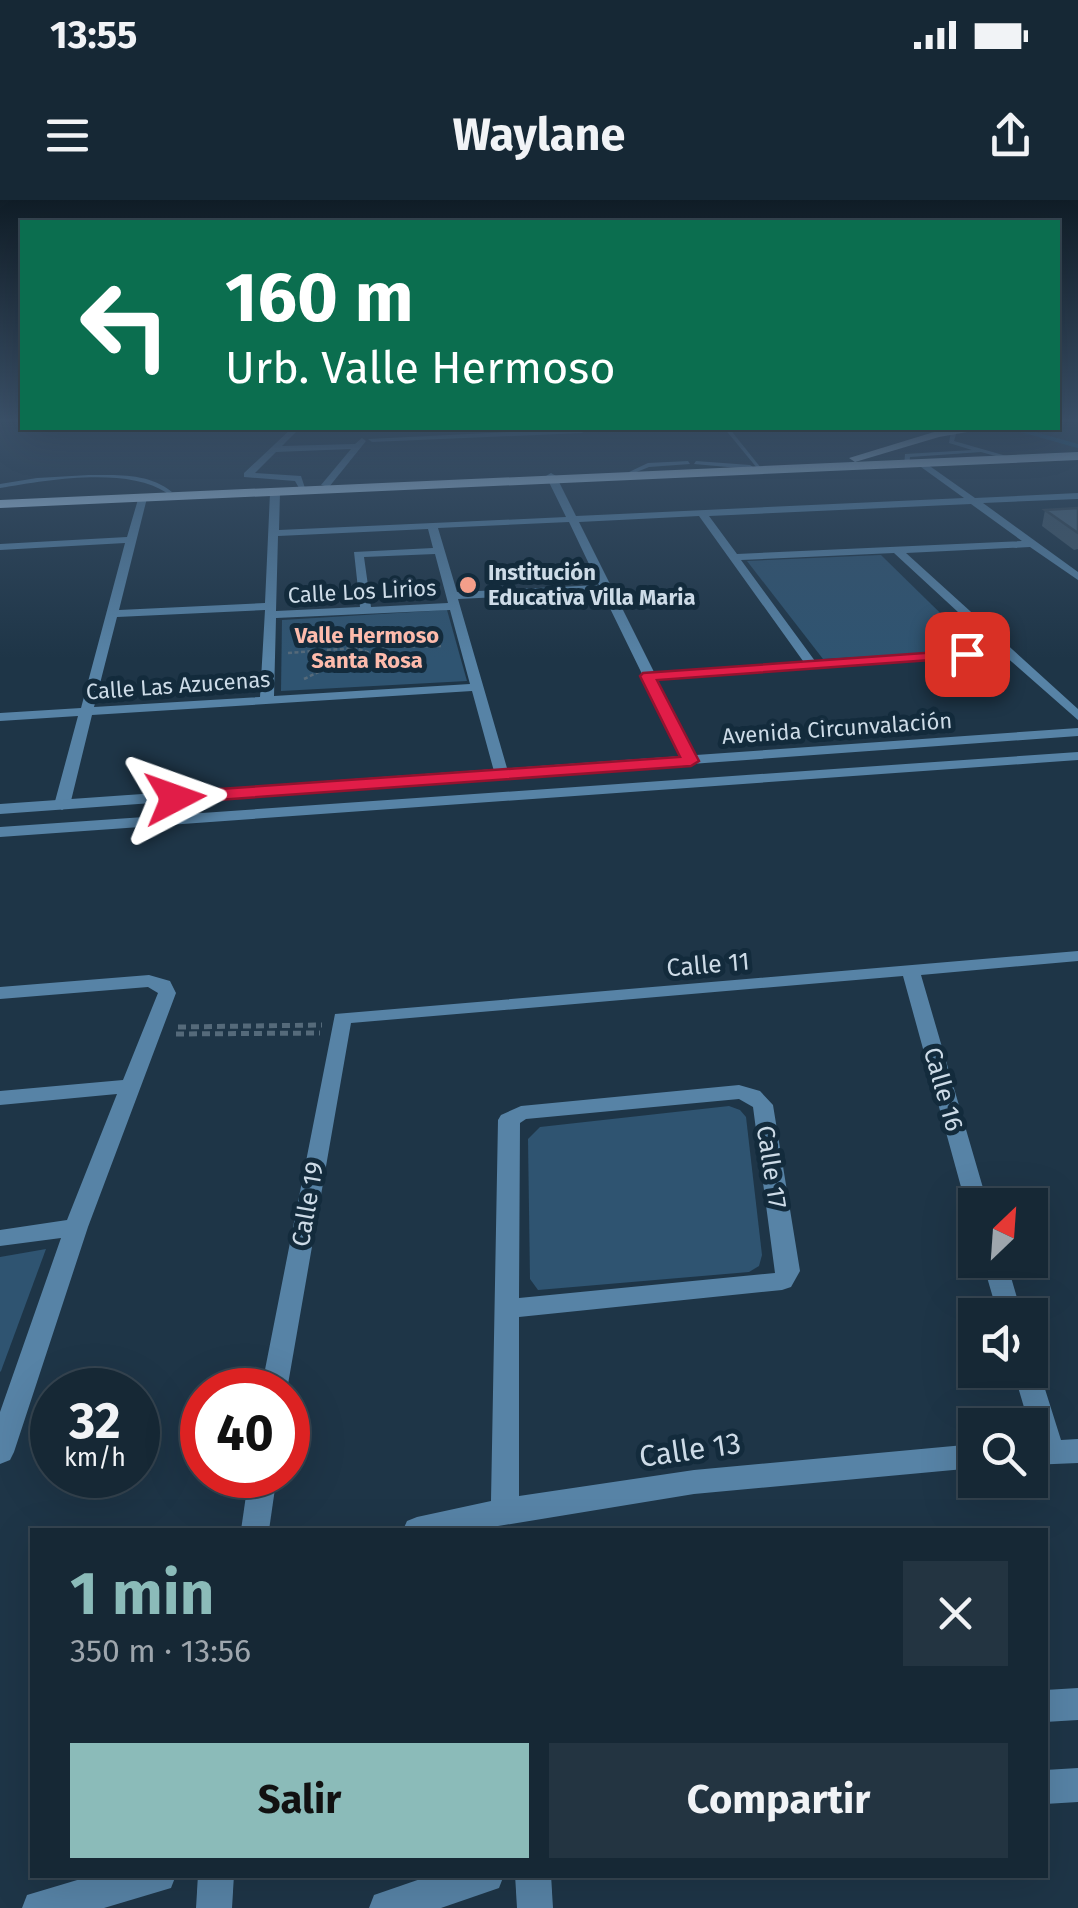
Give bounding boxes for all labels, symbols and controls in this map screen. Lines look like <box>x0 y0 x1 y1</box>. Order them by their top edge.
text: 13:55 <box>50 12 137 58</box>
icon: menu <box>40 108 95 163</box>
text: Waylane <box>453 108 625 162</box>
icon: share <box>983 108 1038 163</box>
text: 160 m <box>225 256 414 340</box>
icon: left <box>60 260 190 390</box>
text: Urb. Valle Hermoso <box>225 341 616 395</box>
place label: Institución Educativa Villa Maria <box>488 559 695 611</box>
street label: Calle Los Lirios <box>287 574 437 609</box>
marker: Institución Educativa Villa Maria <box>457 574 479 596</box>
pin <box>925 612 1010 697</box>
district label: Valle Hermoso Santa Rosa <box>294 622 439 674</box>
icon: arrive <box>940 627 995 682</box>
street label: Calle Las Azucenas <box>85 666 271 705</box>
street label: Avenida Circunvalación <box>721 707 953 750</box>
position arrow <box>123 746 227 850</box>
street label: Calle 11 <box>665 946 751 984</box>
street label: Calle 16 <box>917 1044 969 1135</box>
street label: Calle 17 <box>750 1123 792 1211</box>
street label: Calle 19 <box>286 1159 330 1249</box>
north arrow <box>958 1188 1048 1278</box>
map controls <box>958 1188 1048 1498</box>
button: sound <box>958 1298 1048 1388</box>
speed limit sign: 40 <box>180 1368 310 1498</box>
text: 32 <box>69 1391 121 1451</box>
button: search <box>958 1408 1048 1498</box>
street label: Calle 13 <box>637 1425 743 1475</box>
text: km/h <box>64 1443 126 1473</box>
text: 1 min <box>70 1558 214 1630</box>
button: close <box>903 1561 1008 1666</box>
text: 350 m · 13:56 <box>70 1632 251 1670</box>
button: Salir <box>70 1743 529 1858</box>
button: Compartir <box>549 1743 1008 1858</box>

